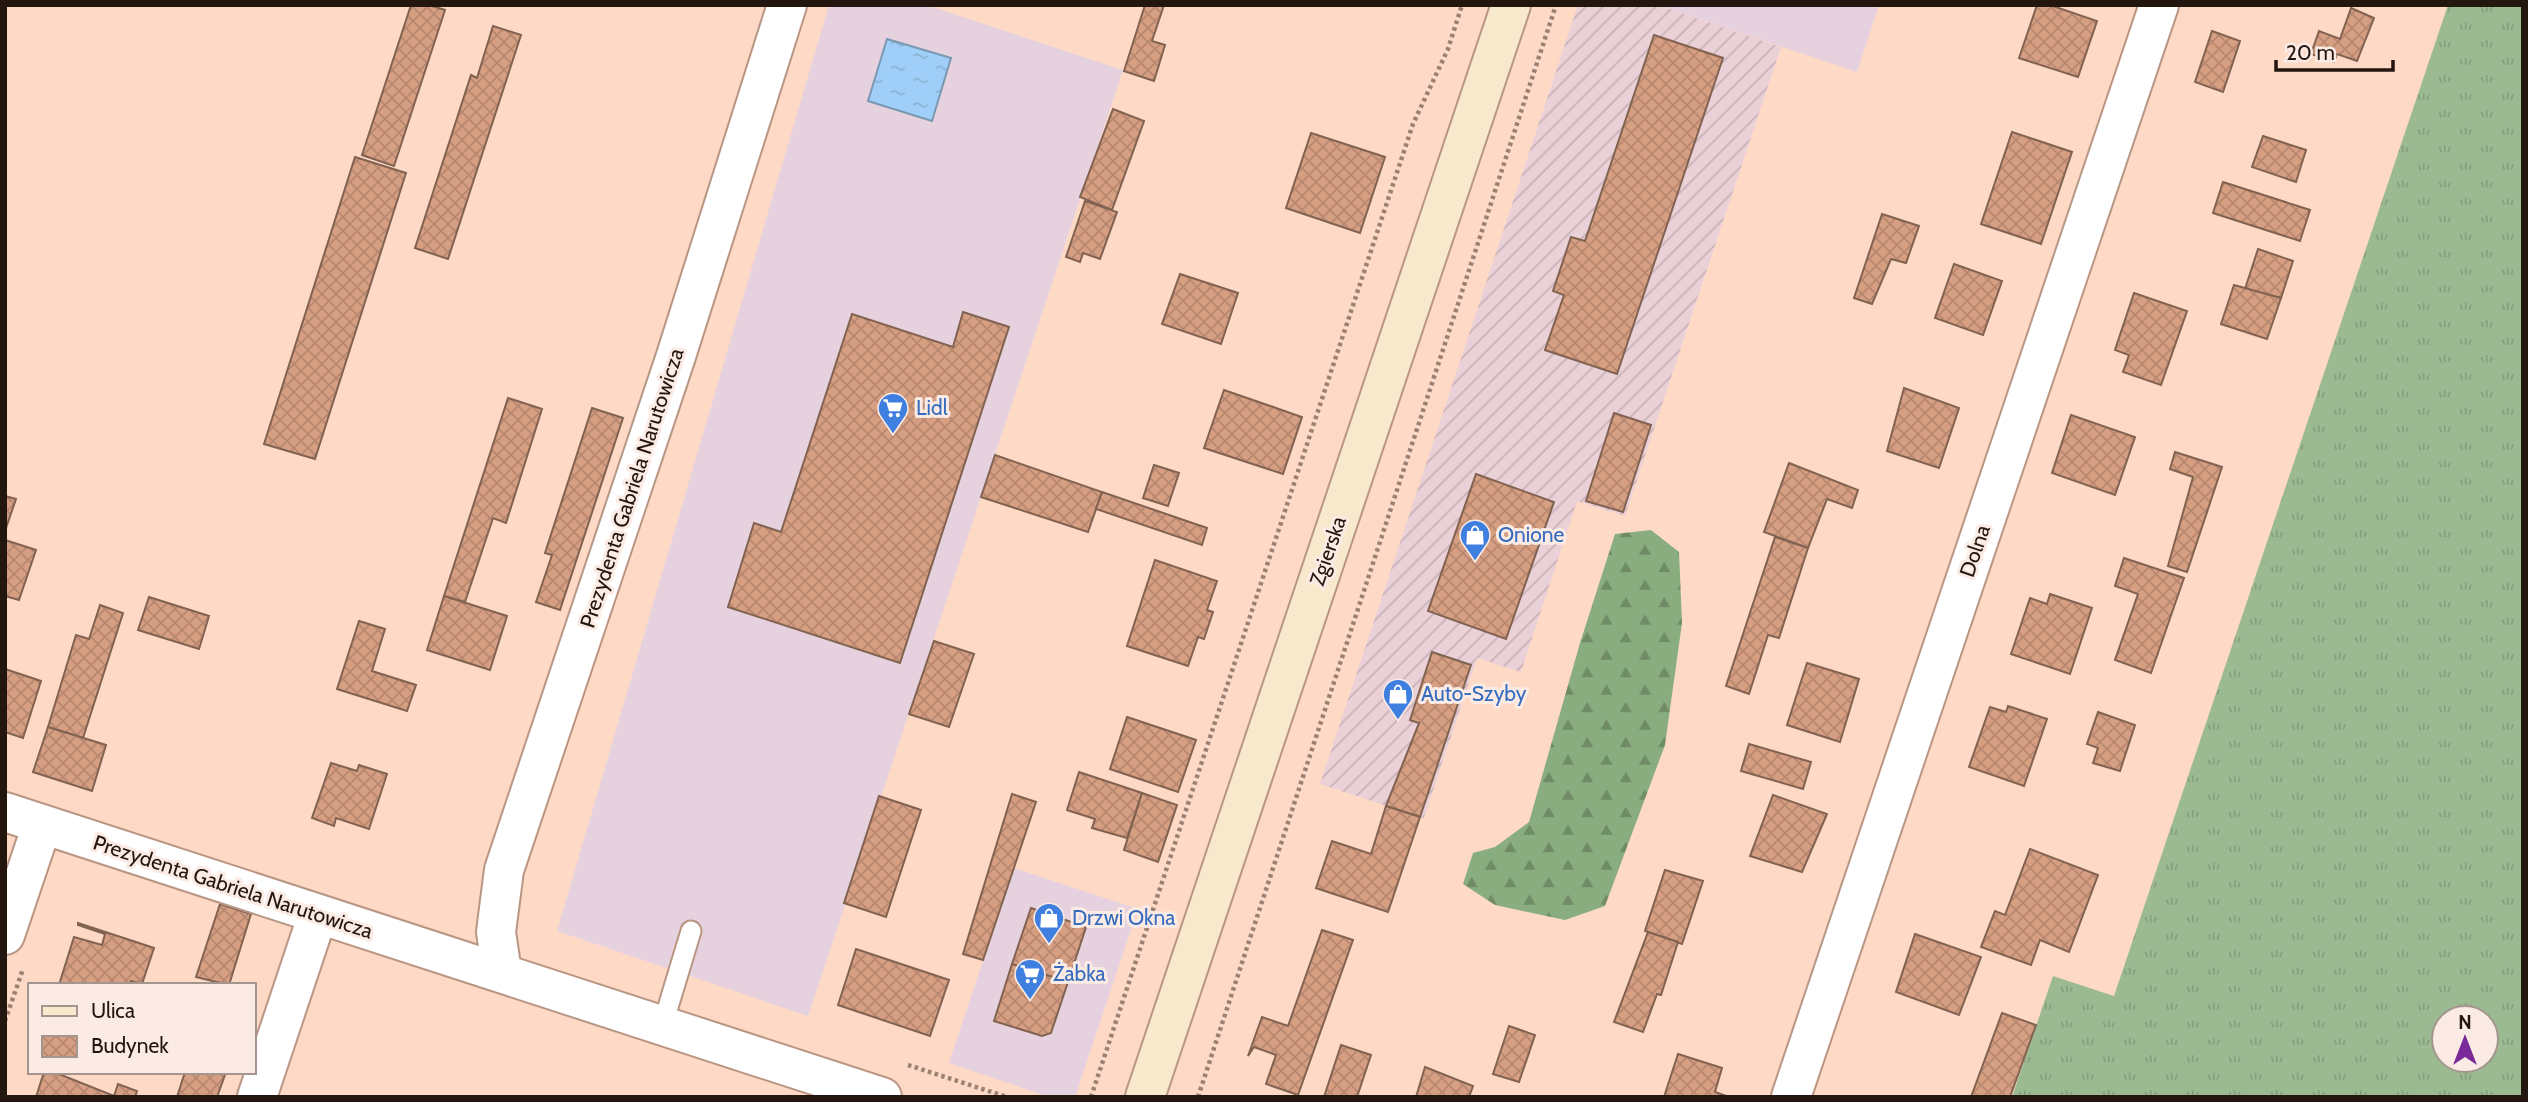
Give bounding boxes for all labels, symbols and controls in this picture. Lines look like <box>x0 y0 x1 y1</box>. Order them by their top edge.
scale bar <box>2276 28 2393 72</box>
text: 20 m <box>2286 40 2335 65</box>
street label: Prezydenta Gabriela Narutowicza <box>574 345 689 631</box>
supermarket icon: Lidl <box>876 391 910 435</box>
place label: Lidl <box>916 395 948 420</box>
street label: Zgierska <box>1304 513 1351 589</box>
shop icon: Onione <box>1458 518 1492 562</box>
street label: Dolna <box>1954 521 1995 580</box>
place label: Onione <box>1498 522 1565 547</box>
shop icon: Auto-Szyby <box>1381 677 1415 721</box>
place label: Auto-Szyby <box>1421 681 1527 706</box>
street label: Prezydenta Gabriela Narutowicza <box>90 829 376 944</box>
shop icon: Drzwi Okna <box>1032 901 1066 945</box>
place label: Drzwi Okna <box>1072 905 1175 930</box>
supermarket icon: Żabka <box>1013 957 1047 1001</box>
place label: Żabka <box>1053 961 1106 986</box>
legend <box>28 983 256 1074</box>
text: Ulica <box>91 998 135 1023</box>
north arrow <box>2430 1004 2500 1074</box>
text: N <box>2458 1011 2472 1034</box>
text: Budynek <box>91 1033 169 1058</box>

